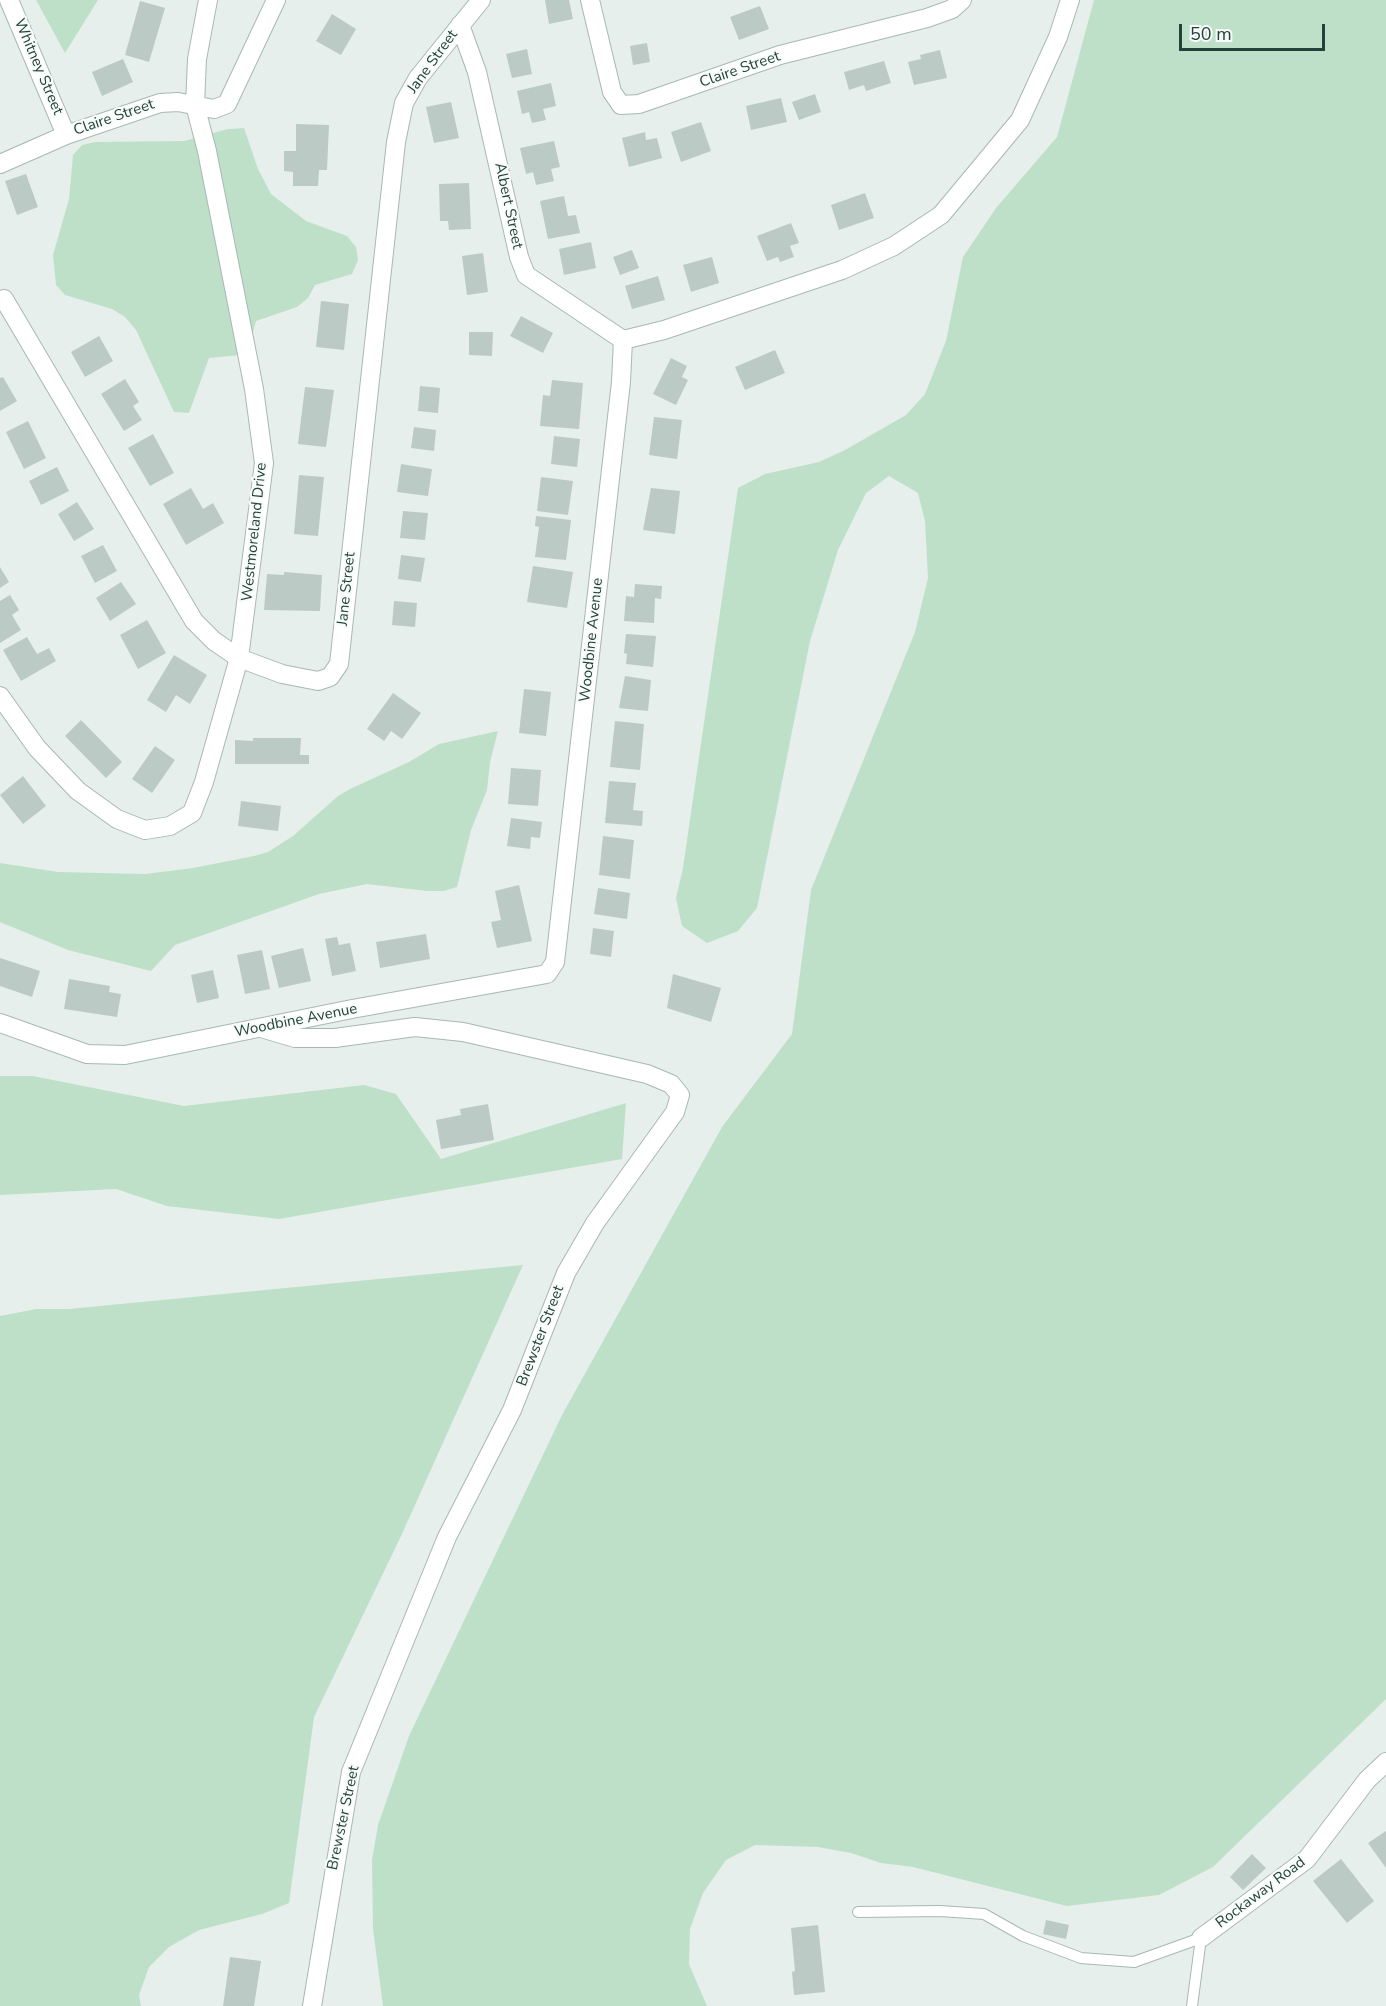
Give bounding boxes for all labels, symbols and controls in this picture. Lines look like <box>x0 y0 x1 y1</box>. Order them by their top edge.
scale bar <box>1182 12 1328 50</box>
street label: Whitney Street <box>10 16 66 118</box>
text: 50 m <box>1190 22 1232 46</box>
street label: Jane Street <box>404 27 462 97</box>
street label: Claire Street <box>697 48 783 92</box>
street label: Claire Street <box>71 96 157 140</box>
street label: Albert Street <box>490 161 526 251</box>
street label: Westmoreland Drive <box>239 462 271 602</box>
street label: Jane Street <box>334 551 360 627</box>
street label: Woodbine Avenue <box>577 577 607 703</box>
street label: Woodbine Avenue <box>233 1000 359 1042</box>
street label: Brewster Street <box>514 1283 568 1389</box>
street label: Brewster Street <box>324 1764 364 1872</box>
street label: Rockaway Road <box>1213 1854 1309 1932</box>

